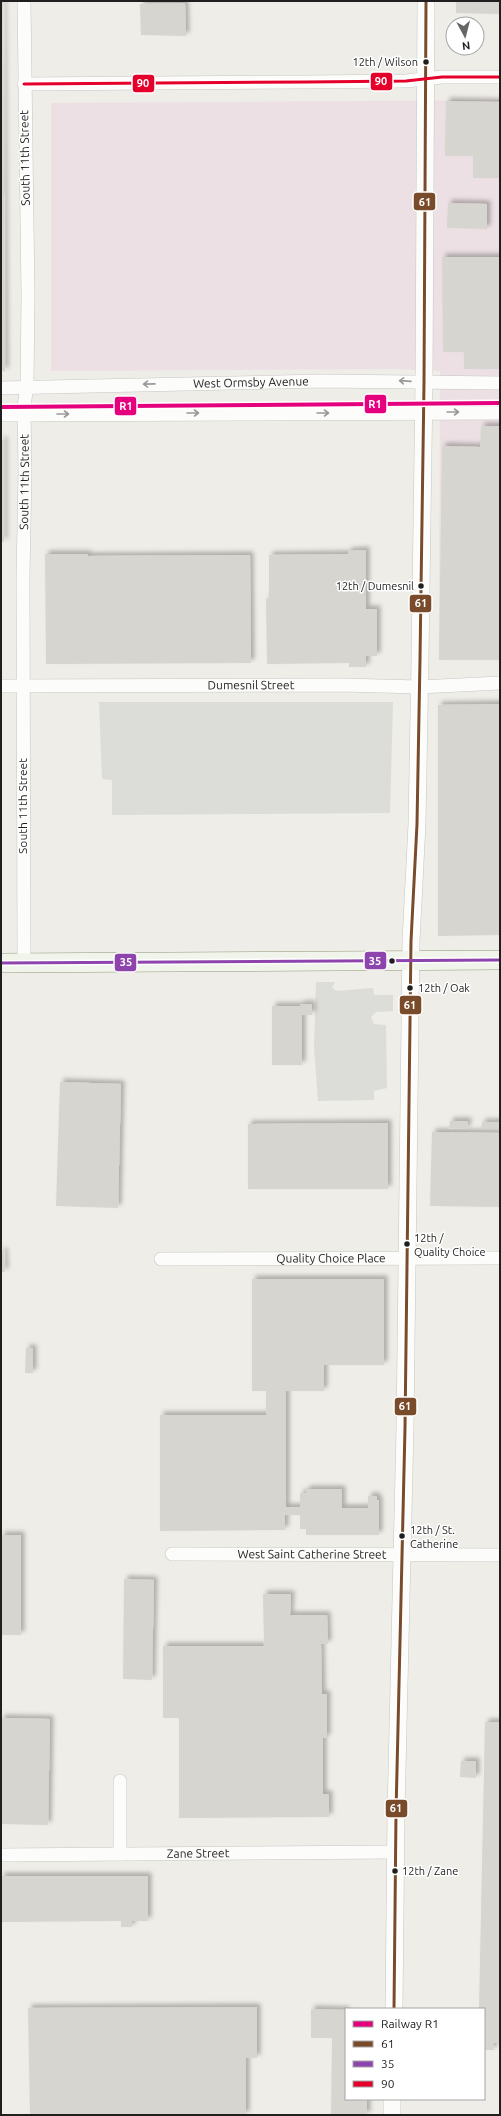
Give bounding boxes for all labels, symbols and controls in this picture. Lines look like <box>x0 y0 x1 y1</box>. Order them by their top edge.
north arrow <box>445 16 485 56</box>
text: N <box>461 39 471 52</box>
place label: 12th / Wilson <box>352 56 418 68</box>
marker: 12th / Wilson <box>421 57 431 67</box>
line badge: 90 <box>370 72 393 91</box>
line badge: 90 <box>132 74 155 93</box>
text: 90 <box>375 75 387 87</box>
text: 90 <box>137 77 149 89</box>
street label: South 11th Street <box>17 110 32 206</box>
line badge: 61 <box>413 192 436 211</box>
text: 61 <box>419 196 431 208</box>
street label: West Ormsby Avenue <box>193 374 309 390</box>
one-way arrow <box>399 378 412 385</box>
one-way arrow <box>143 380 156 388</box>
line badge: R1 <box>364 394 387 414</box>
line badge: R1 <box>114 396 137 416</box>
text: R1 <box>368 398 382 410</box>
text: R1 <box>119 400 133 412</box>
one-way arrow <box>446 408 459 416</box>
one-way arrow <box>186 409 199 417</box>
one-way arrow <box>316 409 329 417</box>
one-way arrow <box>56 410 69 418</box>
street label: South 11th Street <box>17 434 31 530</box>
place label: 12th / Dumesnil <box>336 580 414 592</box>
marker: 12th / Dumesnil <box>416 581 426 591</box>
line badge: 61 <box>409 594 432 613</box>
text: 61 <box>415 597 427 609</box>
street label: Dumesnil Street <box>208 678 295 691</box>
street label: South 11th Street <box>16 758 29 854</box>
line badge: 35 <box>364 951 387 970</box>
line badge: 35 <box>114 953 137 972</box>
text: 35 <box>369 955 381 967</box>
text: 35 <box>120 956 132 968</box>
unlabelled marker <box>387 956 397 966</box>
place label: 12th / Oak <box>418 982 470 994</box>
marker: 12th / Oak <box>405 983 415 993</box>
line badge: 61 <box>399 995 422 1015</box>
text: 61 <box>404 999 416 1011</box>
place label: 12th / Quality Choice <box>414 1232 485 1258</box>
marker: 12th / Quality Choice <box>402 1239 412 1249</box>
street label: Quality Choice Place <box>276 1251 386 1265</box>
line badge: 61 <box>394 1397 417 1416</box>
text: 61 <box>399 1400 411 1412</box>
place label: 12th / St. Catherine <box>410 1524 458 1550</box>
marker: 12th / St. Catherine <box>397 1531 407 1541</box>
street label: West Saint Catherine Street <box>237 1547 387 1561</box>
line badge: 61 <box>385 1799 408 1818</box>
text: 61 <box>390 1802 402 1814</box>
street label: Zane Street <box>167 1846 230 1860</box>
place label: 12th / Zane <box>402 1865 458 1877</box>
marker: 12th / Zane <box>390 1866 400 1876</box>
legend <box>345 2008 485 2100</box>
text: Railway R1 <box>381 2017 439 2030</box>
text: 61 <box>381 2037 395 2050</box>
text: 35 <box>381 2057 395 2070</box>
text: 90 <box>381 2077 395 2090</box>

